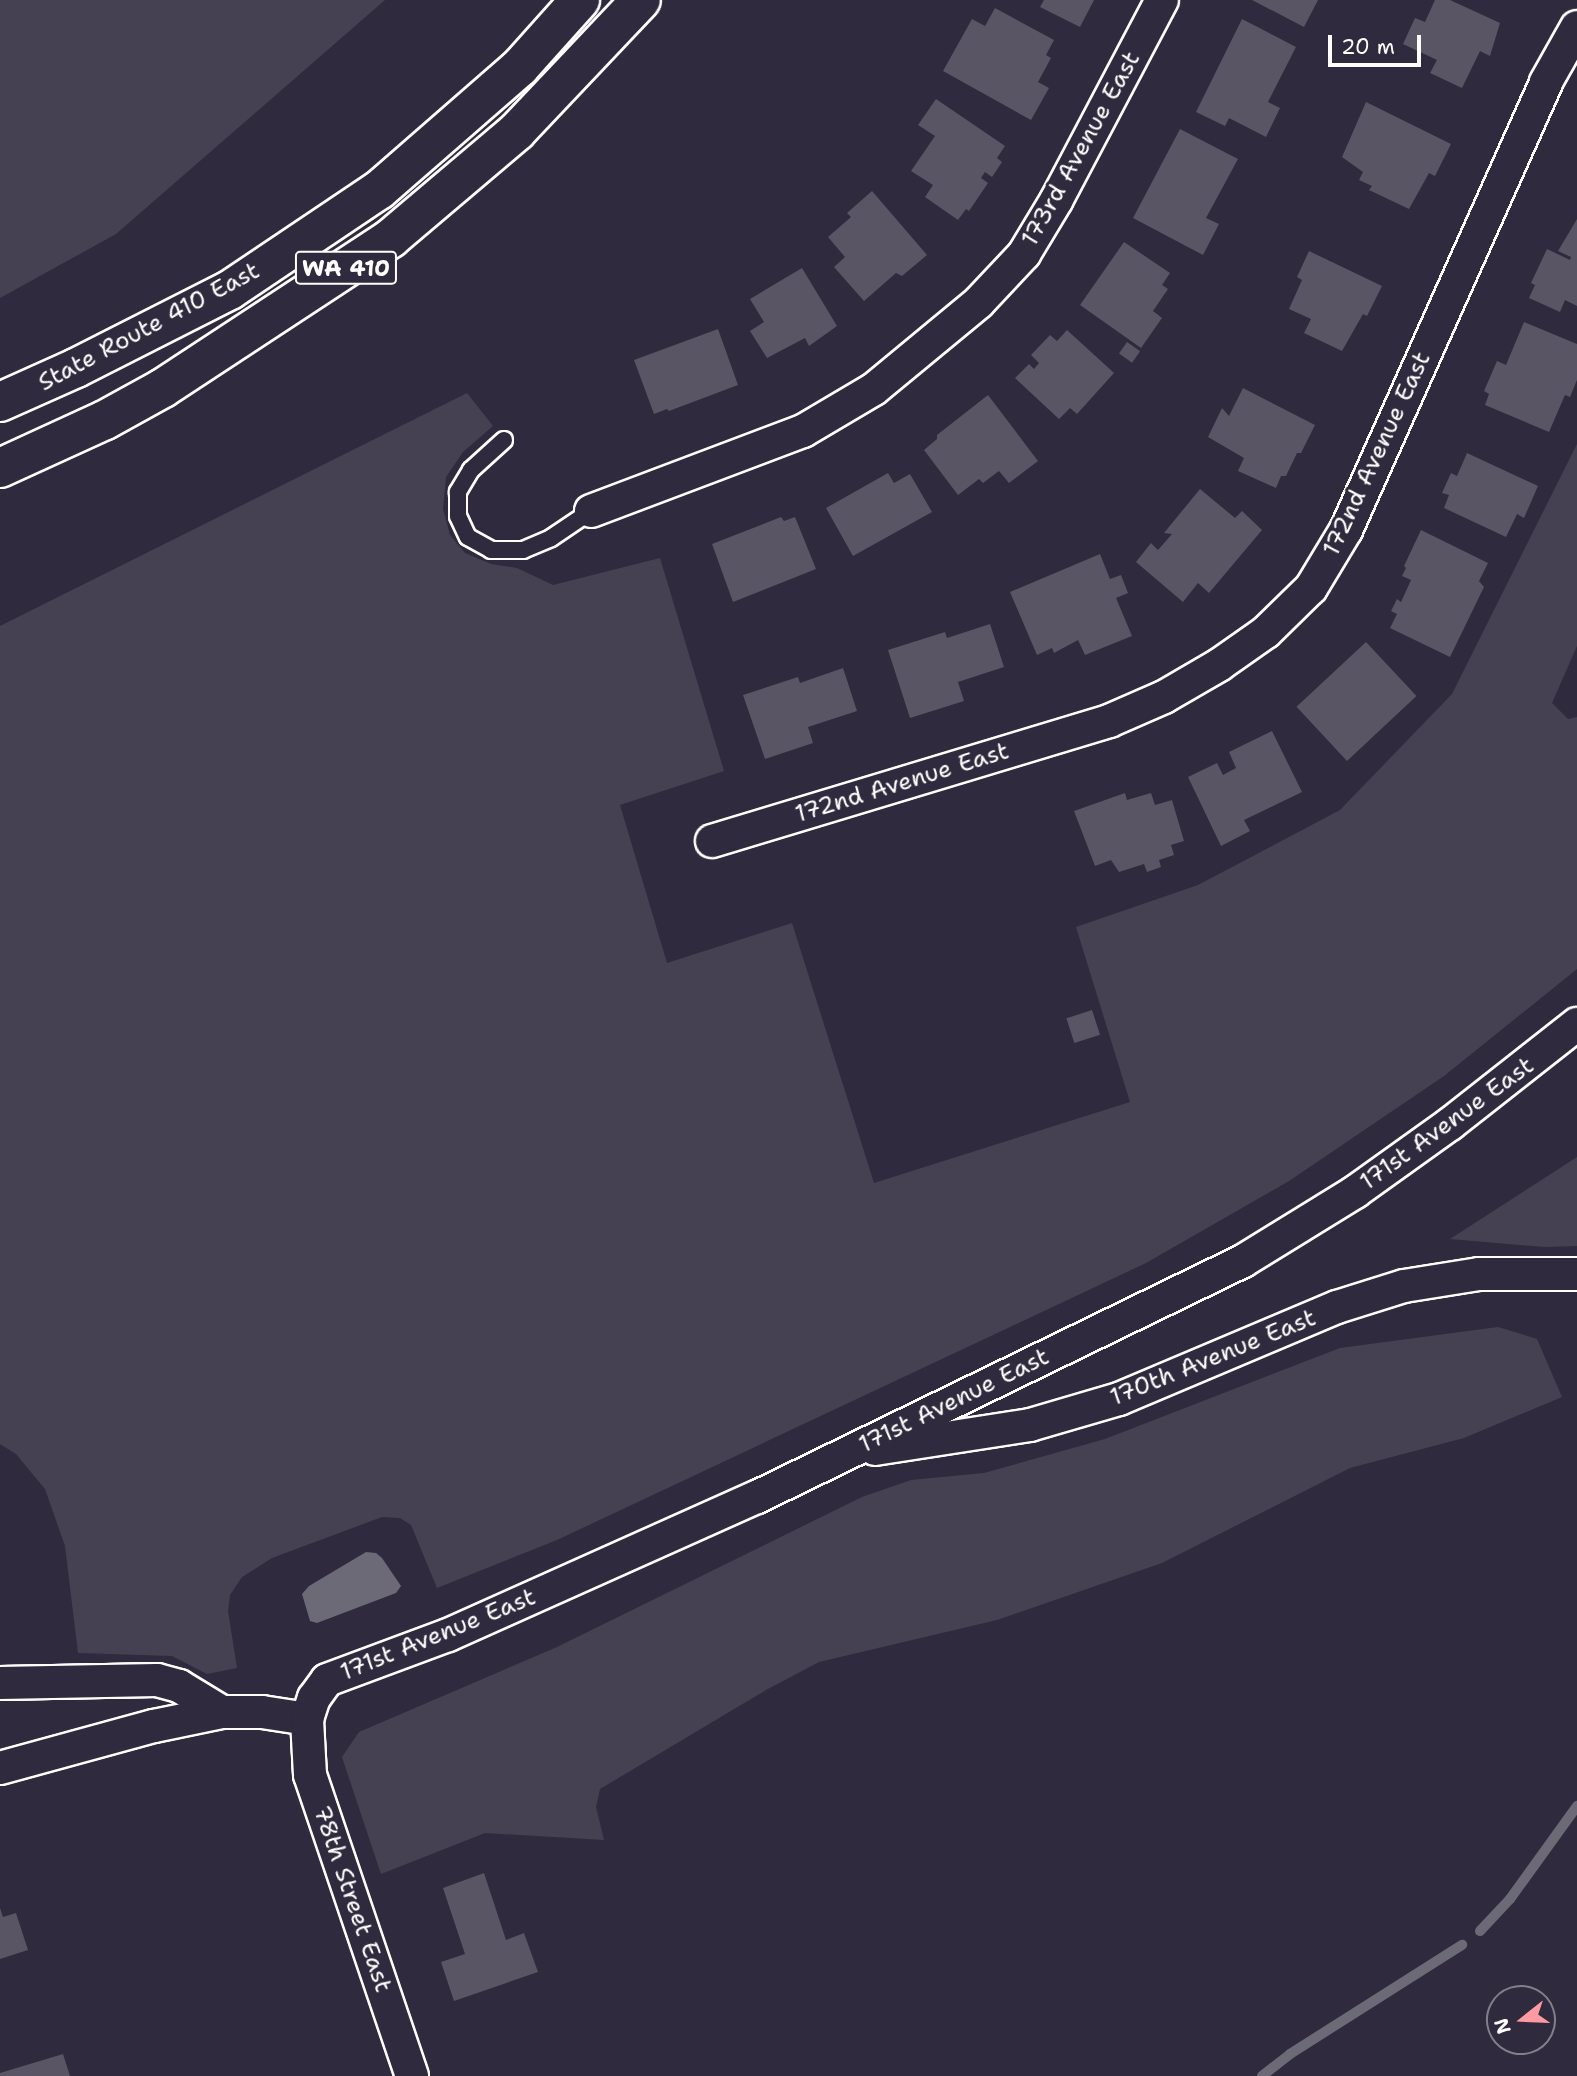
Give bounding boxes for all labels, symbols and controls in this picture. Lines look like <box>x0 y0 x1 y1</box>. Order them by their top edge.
scale bar <box>1332 21 1425 65</box>
text: 20 m <box>1341 33 1395 61</box>
street label: 173rd Avenue East <box>1016 47 1146 251</box>
road number: WA 410 <box>294 248 398 288</box>
street label: State Route 410 East <box>34 256 264 398</box>
street label: 172nd Avenue East <box>1317 347 1437 561</box>
street label: 172nd Avenue East <box>792 737 1012 829</box>
street label: 171st Avenue East <box>1355 1051 1539 1197</box>
street label: 170th Avenue East <box>1106 1304 1320 1412</box>
street label: 171st Avenue East <box>854 1343 1054 1459</box>
street label: 171st Avenue East <box>336 1583 540 1687</box>
street label: 78th Street East <box>307 1802 397 1996</box>
north arrow <box>1486 1985 1556 2055</box>
text: N <box>1488 2015 1517 2037</box>

